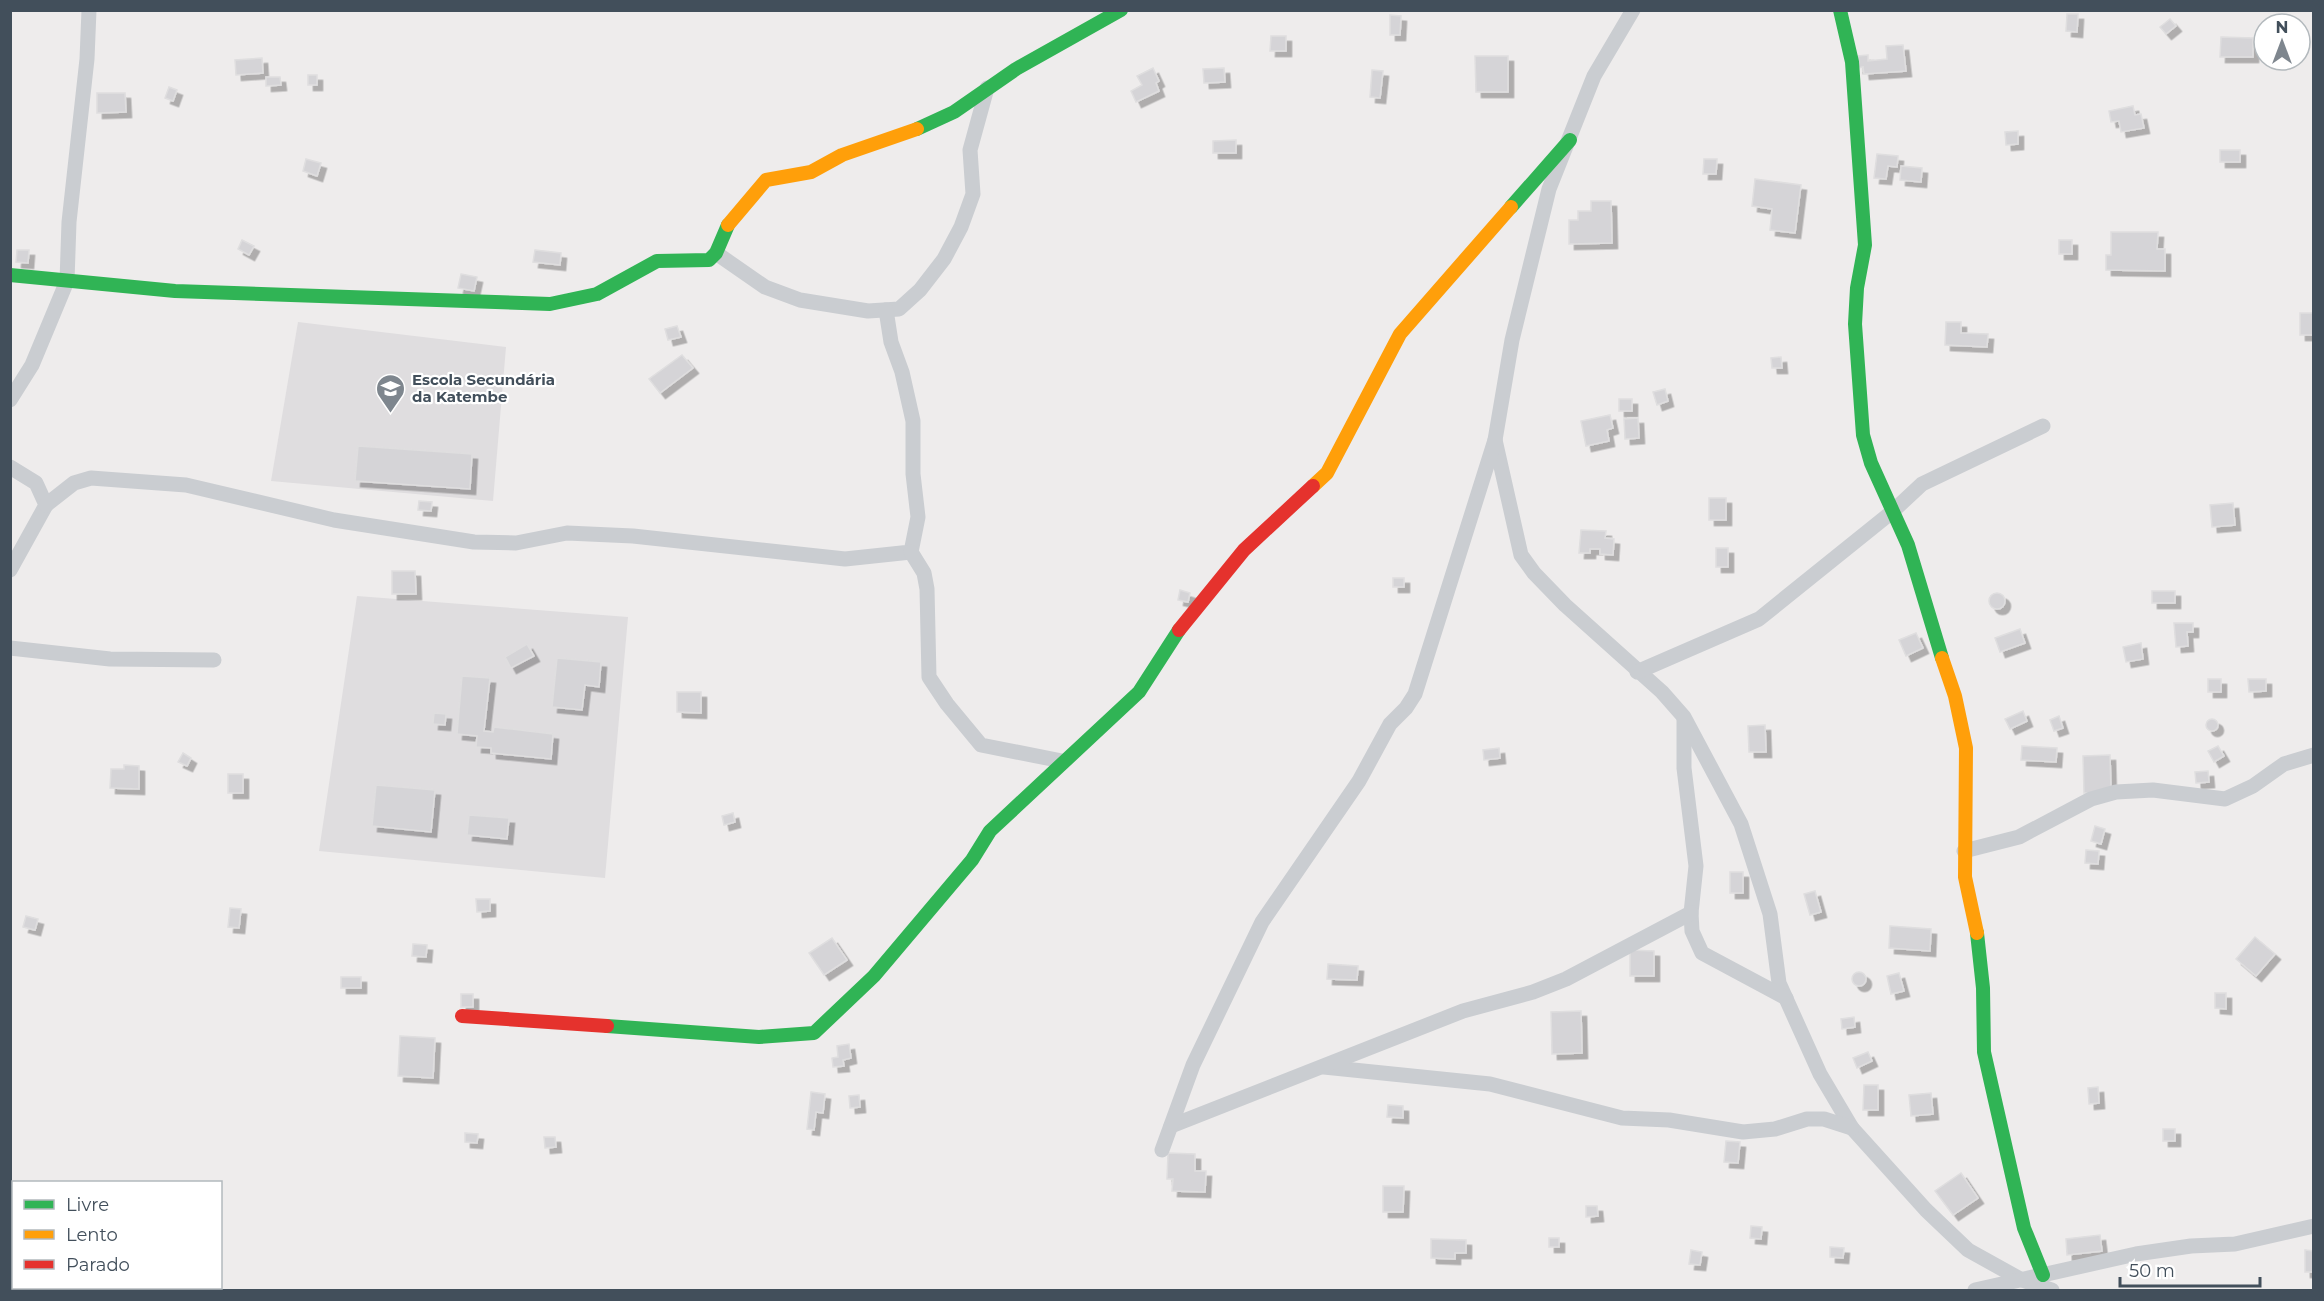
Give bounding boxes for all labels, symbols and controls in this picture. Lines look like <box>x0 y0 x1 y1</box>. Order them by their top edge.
north arrow <box>2252 12 2312 72</box>
text: N <box>2276 18 2288 37</box>
place label: Escola Secundária da Katembe <box>412 370 555 406</box>
school or university icon: Escola Secundária da Katembe <box>375 372 407 414</box>
legend <box>12 1181 222 1289</box>
text: Livre <box>66 1194 109 1216</box>
text: Lento <box>66 1224 118 1246</box>
scale bar <box>2120 1250 2260 1288</box>
text: Parado <box>66 1254 130 1276</box>
text: 50 m <box>2129 1260 2175 1282</box>

